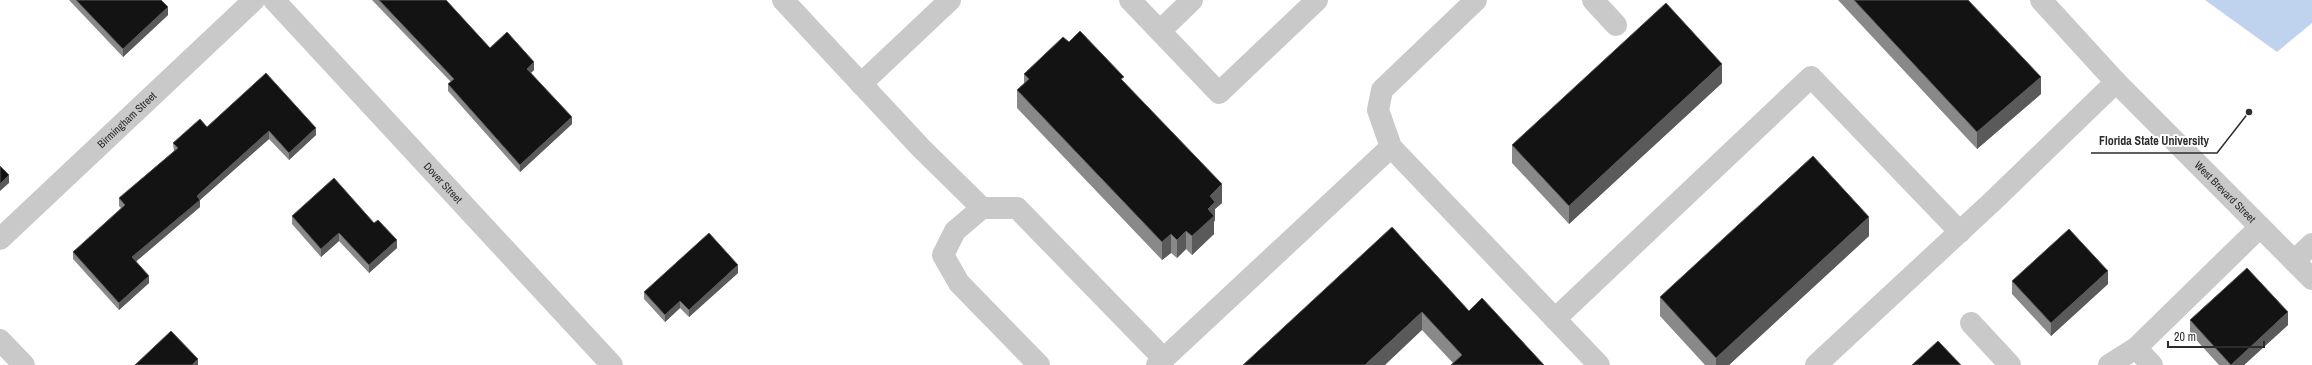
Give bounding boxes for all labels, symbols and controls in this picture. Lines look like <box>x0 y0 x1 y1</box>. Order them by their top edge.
street label: Birmingham Street <box>94 88 160 151</box>
callout: Florida State University <box>2091 129 2217 153</box>
text: Florida State University <box>2099 133 2209 149</box>
street label: West Brevard Street <box>2192 158 2259 226</box>
street label: Dover Street <box>421 159 466 206</box>
scale bar <box>2168 323 2264 349</box>
text: 20 m <box>2174 329 2196 345</box>

